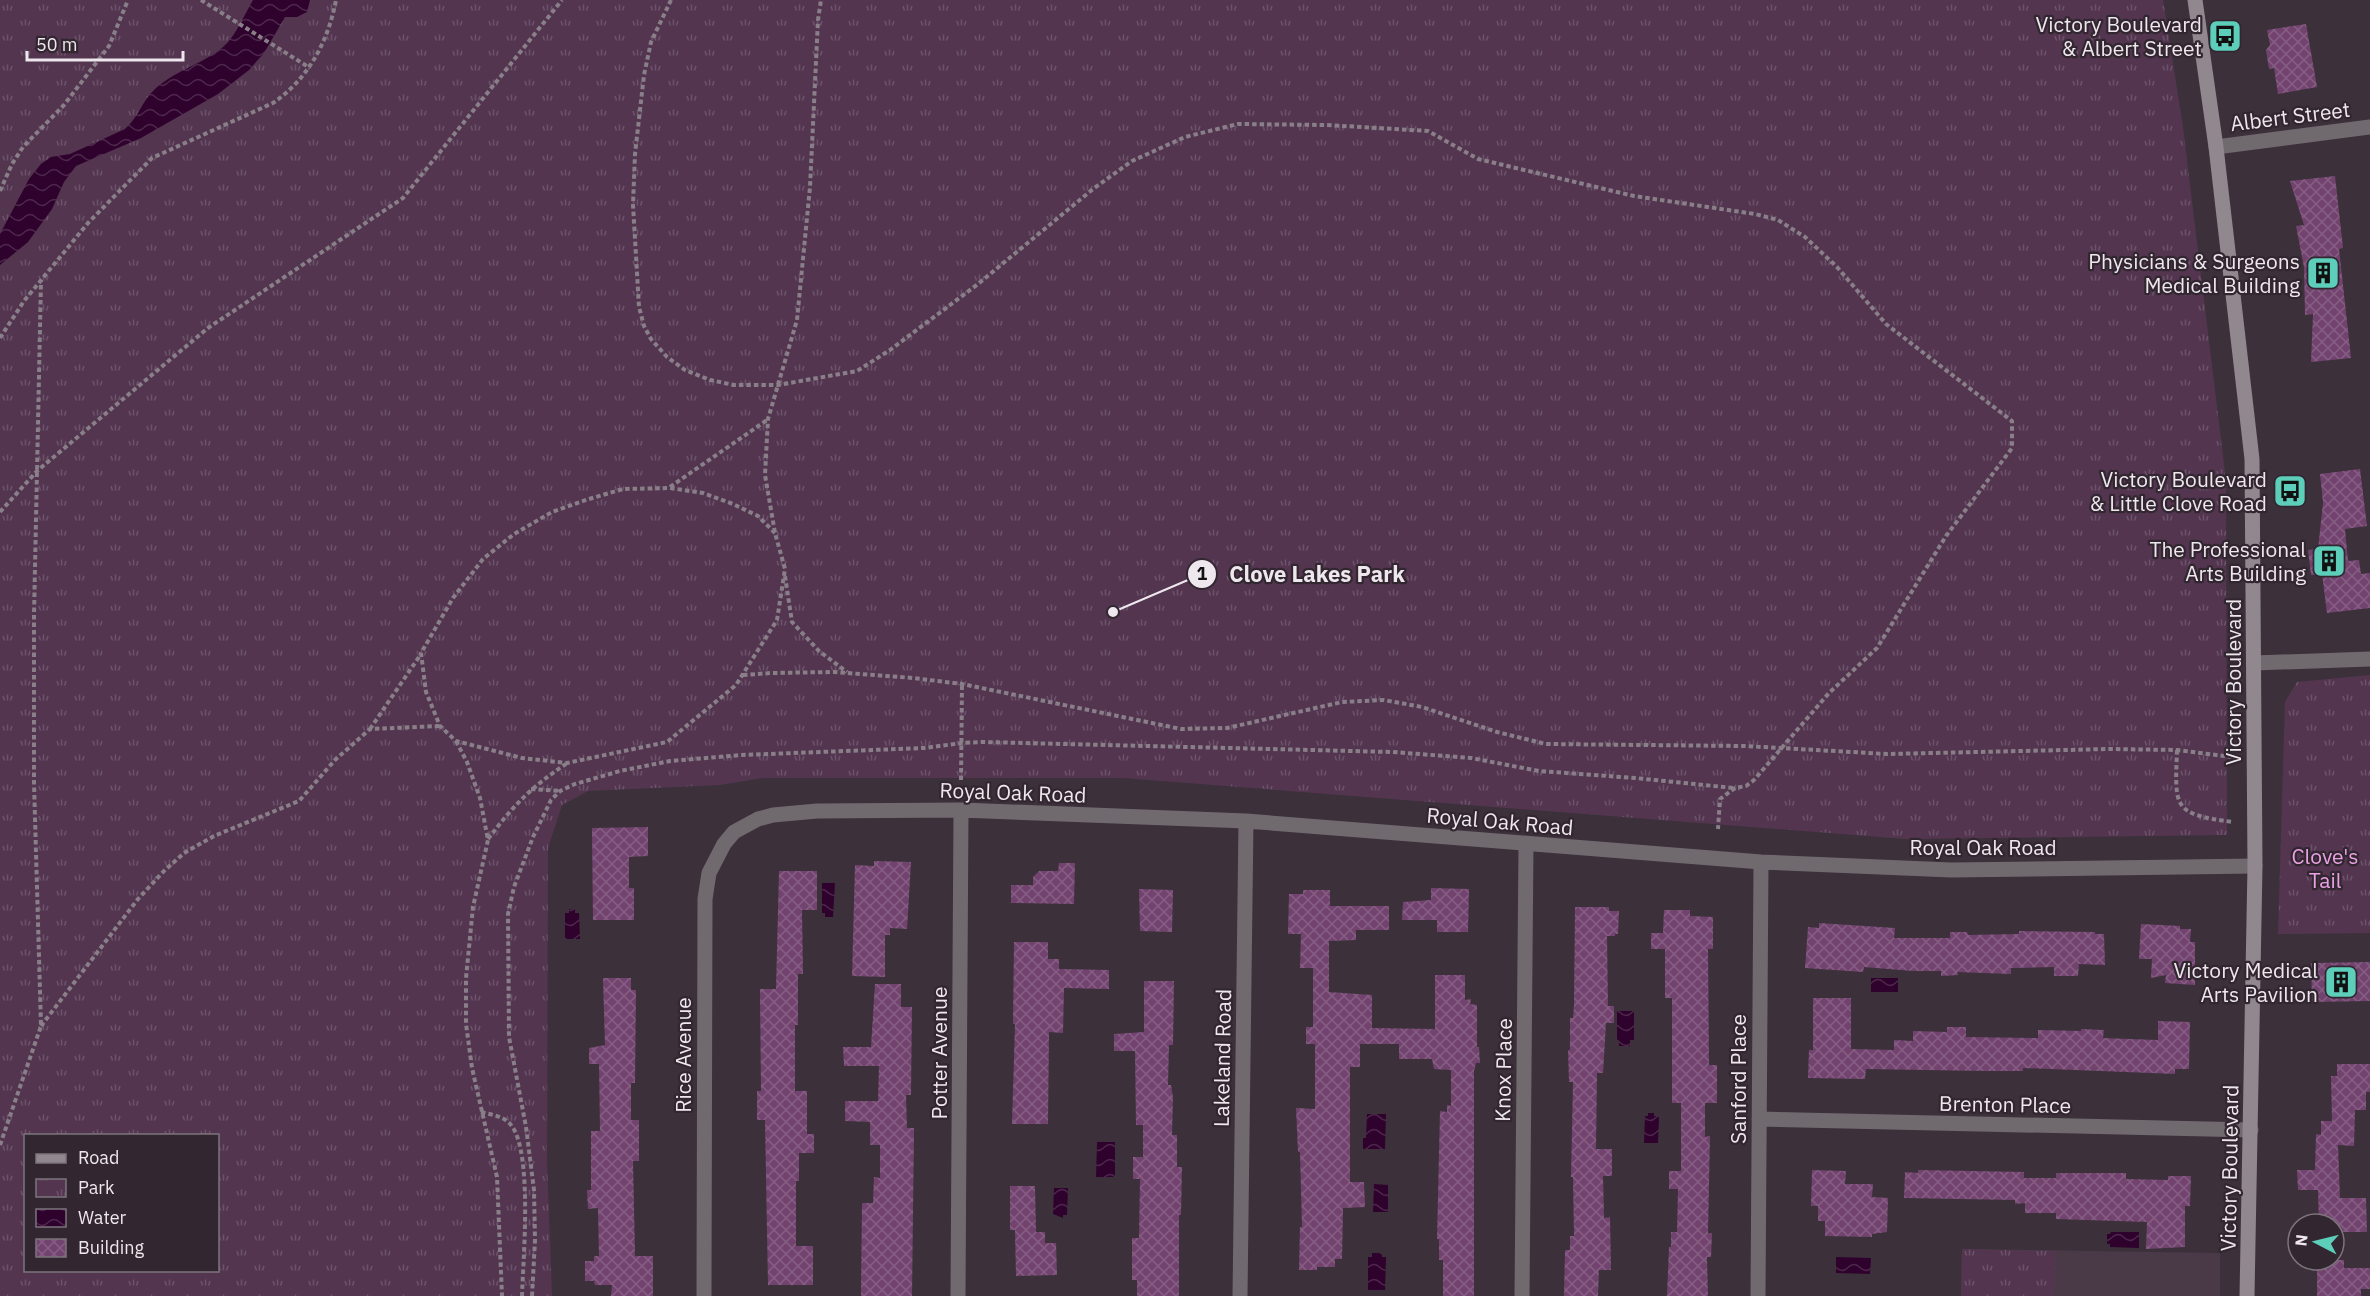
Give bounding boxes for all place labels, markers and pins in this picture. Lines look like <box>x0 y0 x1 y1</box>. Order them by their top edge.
place label: Victory Boulevard & Albert Street <box>2035 10 2202 62</box>
bus stop icon: Victory Boulevard & Albert Street <box>2207 18 2243 54</box>
place label: Physicians & Surgeons Medical Building <box>2088 247 2300 299</box>
building icon: Physicians & Surgeons Medical Building <box>2305 255 2341 291</box>
place label: Victory Boulevard & Little Clove Road <box>2090 465 2267 517</box>
bus stop icon: Victory Boulevard & Little Clove Road <box>2272 473 2308 509</box>
place label: The Professional Arts Building <box>2149 535 2306 587</box>
building icon: The Professional Arts Building <box>2311 543 2347 579</box>
callout: Clove Lakes Park <box>1187 554 1417 594</box>
place label: Victory Medical Arts Pavilion <box>2173 956 2318 1008</box>
building icon: Victory Medical Arts Pavilion <box>2323 964 2359 1000</box>

